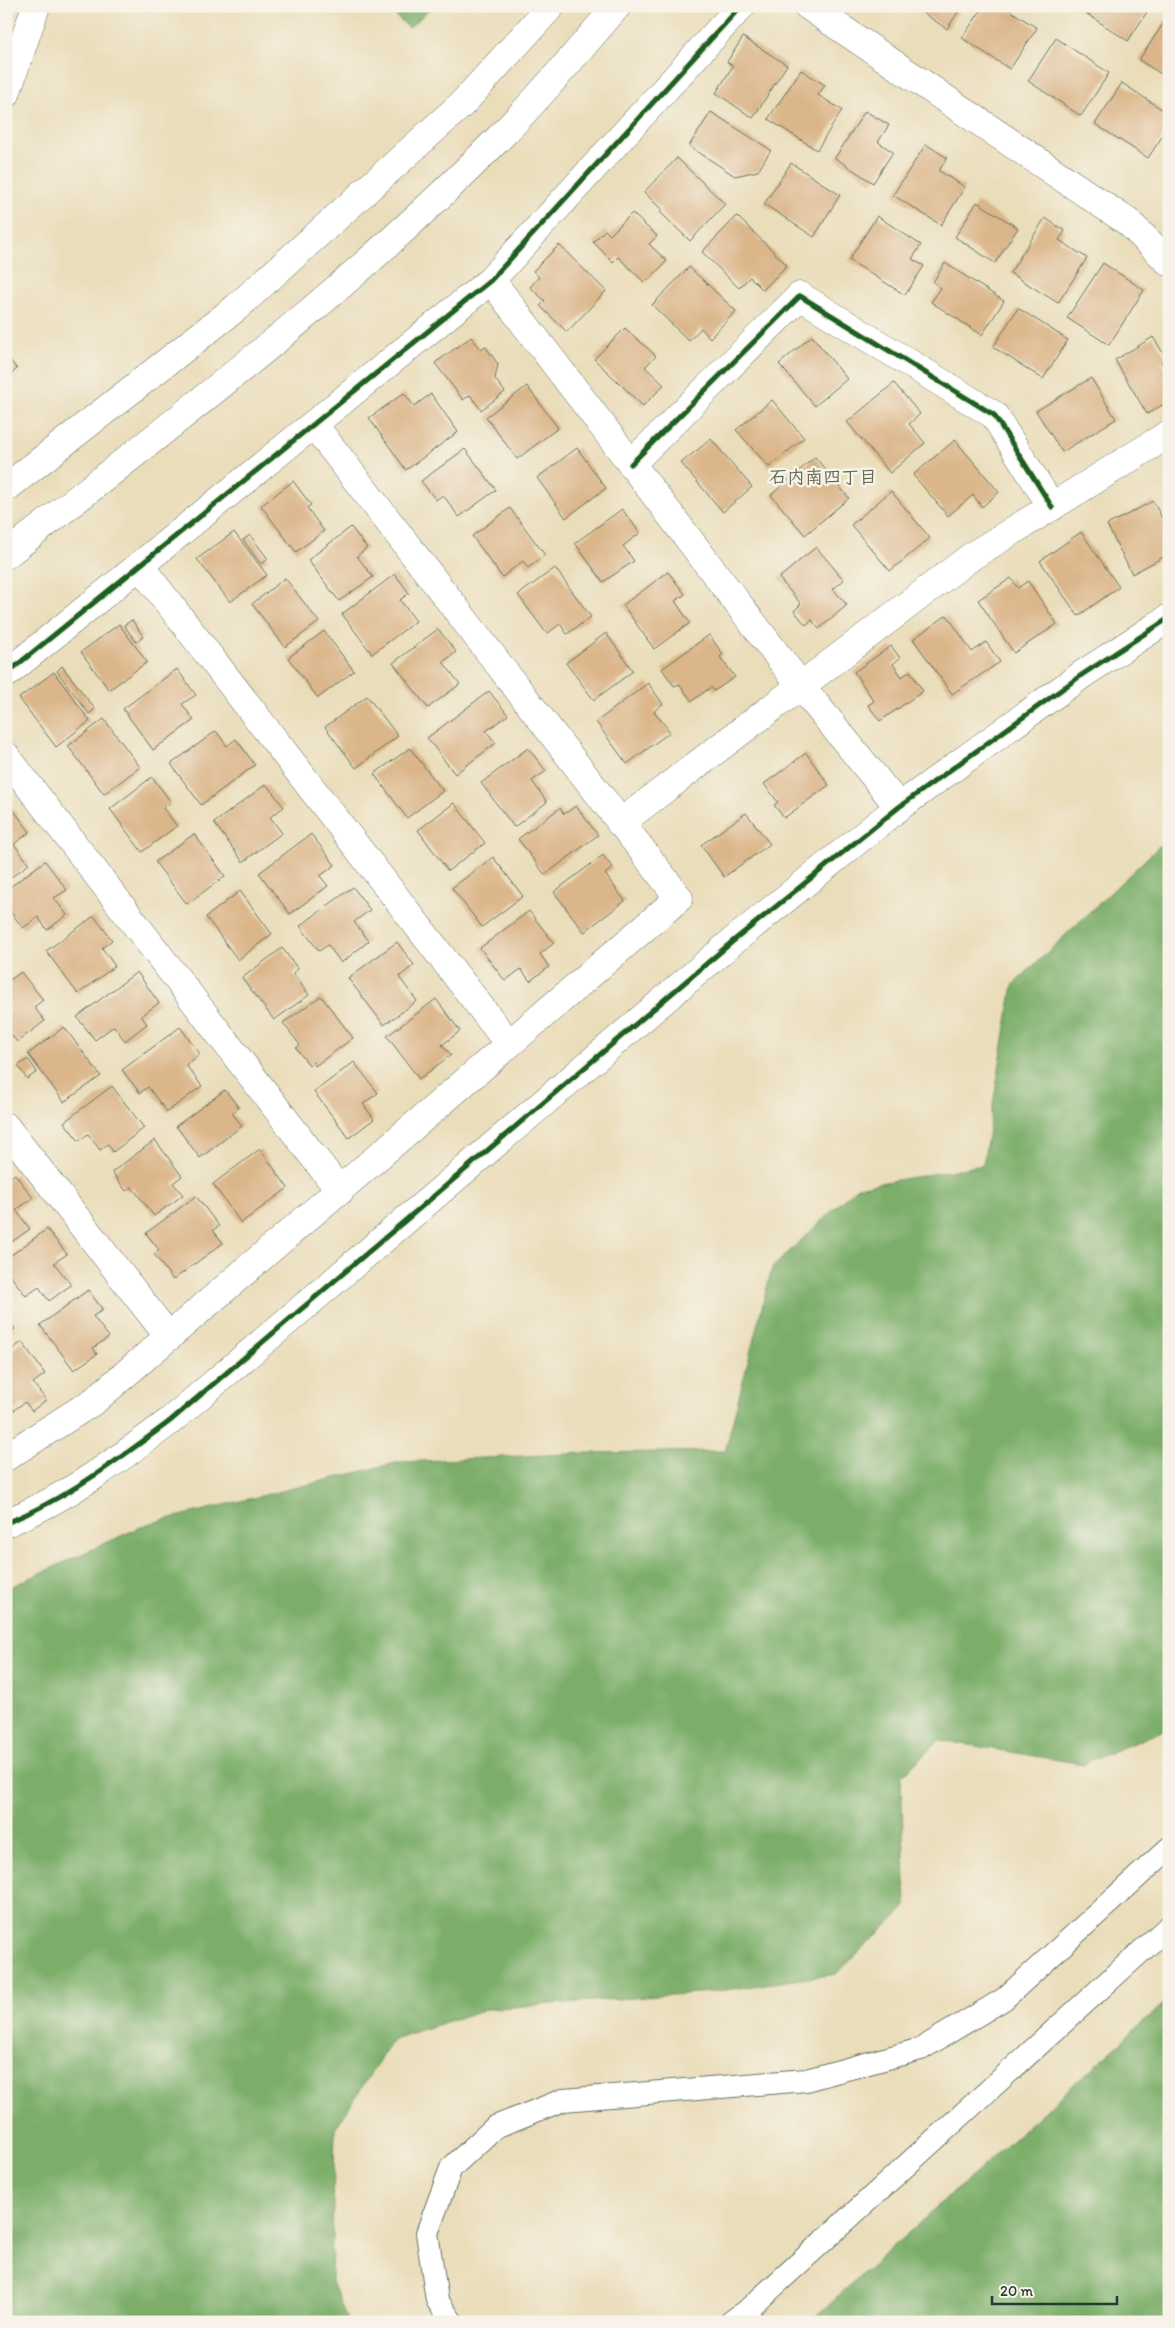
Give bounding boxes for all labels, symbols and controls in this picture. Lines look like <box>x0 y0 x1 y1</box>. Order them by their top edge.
district label: 石内南四丁目 <box>769 466 877 488</box>
scale bar <box>992 2273 1118 2305</box>
text: 20 m <box>1000 2282 1034 2300</box>

